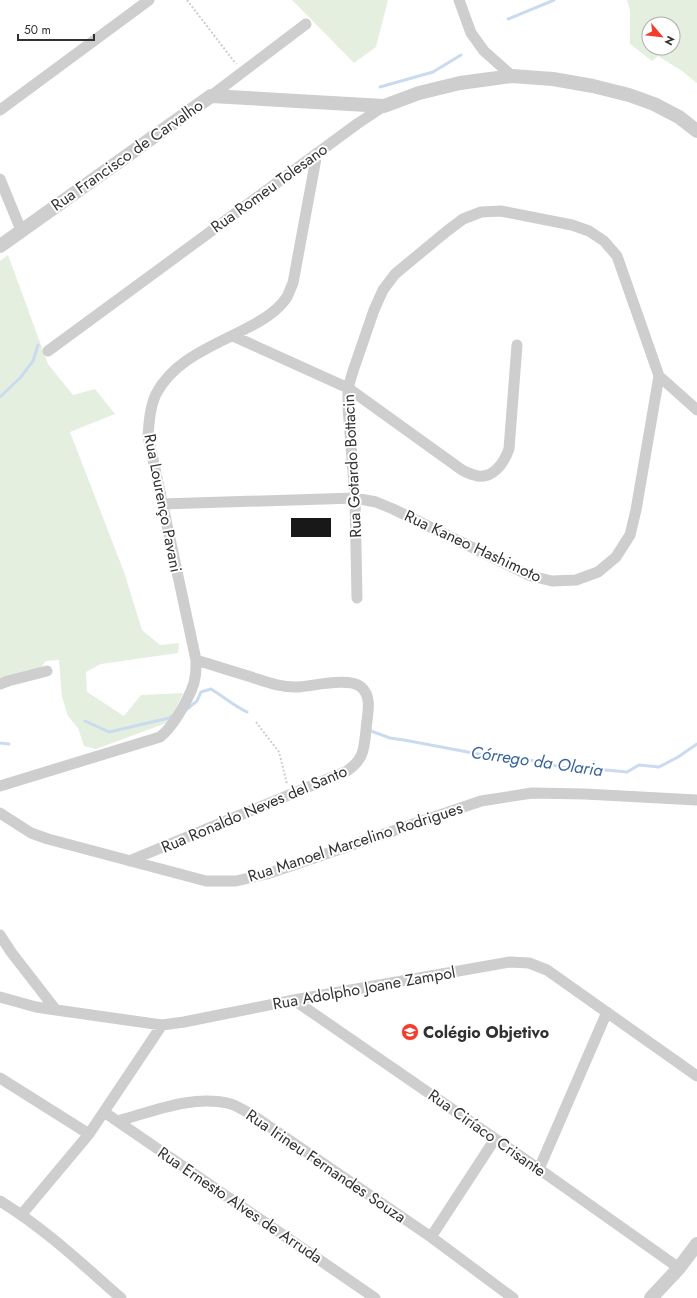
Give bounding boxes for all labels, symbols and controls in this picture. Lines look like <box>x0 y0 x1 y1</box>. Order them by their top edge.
scale bar <box>18 16 94 42</box>
north arrow <box>641 16 681 56</box>
text: 50 m <box>24 21 51 39</box>
text: N <box>661 33 679 48</box>
street label: Rua Francisco de Carvalho <box>46 94 208 216</box>
street label: Rua Romeu Tolesano <box>206 138 332 238</box>
street label: Rua Gotardo Bottacin <box>337 394 367 538</box>
street label: Rua Lourenço Pavani <box>138 432 188 574</box>
street label: Rua Kaneo Hashimoto <box>401 504 545 588</box>
water label: Córrego da Olaria <box>470 740 605 782</box>
street label: Rua Ronaldo Neves del Santo <box>157 759 351 859</box>
street label: Rua Manoel Marcelino Rodrigues <box>245 796 465 888</box>
street label: Rua Adolpho Joane Zampol <box>271 961 457 1015</box>
place label: Colégio Objetivo <box>423 1021 549 1044</box>
school or university icon: Colégio Objetivo <box>400 1022 420 1042</box>
street label: Rua Ciríaco Crisante <box>424 1084 550 1182</box>
street label: Rua Irineu Fernandes Souza <box>241 1104 411 1228</box>
street label: Rua Ernesto Alves de Arruda <box>153 1141 327 1269</box>

